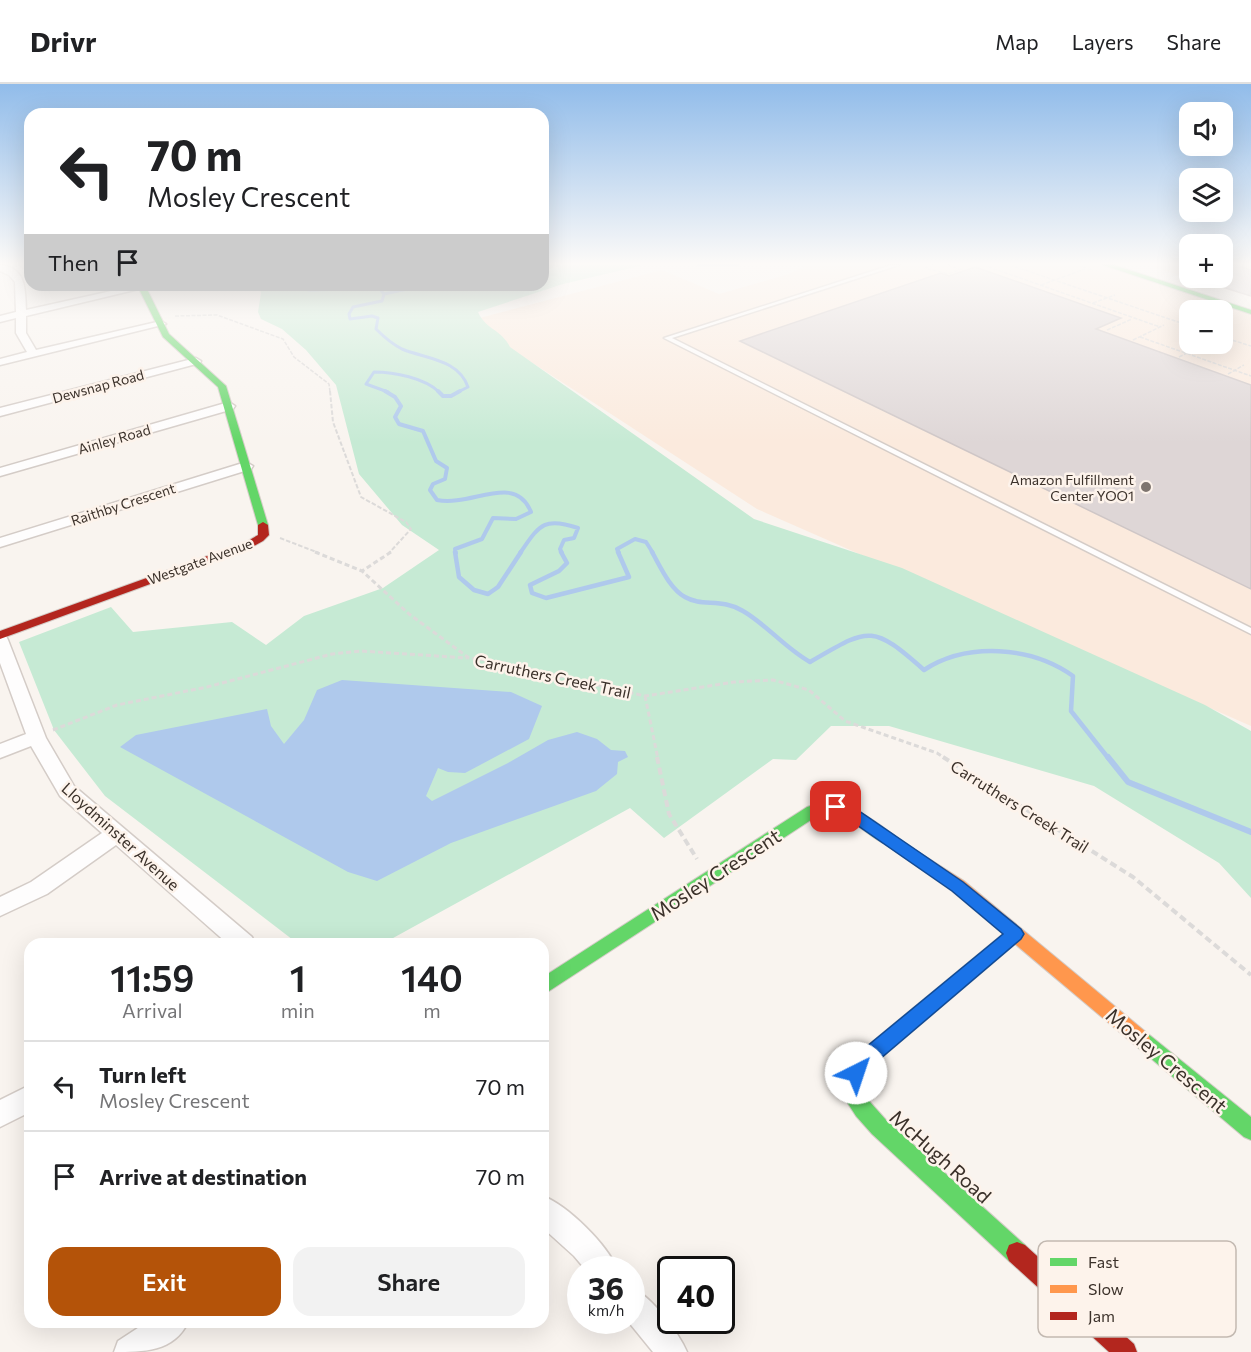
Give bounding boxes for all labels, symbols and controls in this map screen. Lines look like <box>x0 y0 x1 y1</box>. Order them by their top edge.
text: Drivr <box>30 24 97 58</box>
text: Map <box>995 29 1039 54</box>
text: Layers <box>1072 29 1134 54</box>
text: Share <box>1167 29 1221 54</box>
map controls <box>1179 102 1233 354</box>
button: sound <box>1179 102 1233 156</box>
text: 70 m <box>147 128 242 180</box>
icon: left <box>48 132 126 210</box>
button: layers <box>1179 168 1233 222</box>
text: Mosley Crescent <box>147 180 350 213</box>
button: + <box>1179 234 1233 288</box>
icon: arrive <box>111 246 144 279</box>
text: Then <box>48 249 99 276</box>
button: − <box>1179 300 1233 354</box>
street label: Dewsnap Road <box>50 366 146 406</box>
street label: Ainley Road <box>76 421 152 457</box>
place label: Amazon Fulfillment Center YOO1 <box>1010 471 1134 504</box>
street label: Raithby Crescent <box>69 479 178 529</box>
marker: Amazon Fulfillment Center YOO1 <box>1139 480 1153 494</box>
street label: Westgate Avenue <box>145 534 255 588</box>
street label: Carruthers Creek Trail <box>473 650 633 702</box>
street label: Carruthers Creek Trail <box>948 756 1092 856</box>
street label: Lloydminster Avenue <box>58 778 184 894</box>
pin <box>810 781 861 832</box>
icon: arrive <box>819 790 852 823</box>
street label: Mosley Crescent <box>645 823 785 925</box>
text: 11:59 <box>110 955 194 999</box>
text: 1 <box>290 955 306 999</box>
text: 140 <box>401 955 463 999</box>
text: Arrival <box>122 998 183 1022</box>
text: min <box>281 998 315 1022</box>
text: m <box>423 998 441 1022</box>
street label: Mosley Crescent <box>1102 1002 1232 1118</box>
position arrow <box>824 1041 888 1105</box>
text: Turn left <box>99 1061 186 1088</box>
icon: left <box>48 1070 81 1103</box>
text: 70 m <box>476 1073 525 1100</box>
text: Mosley Crescent <box>99 1088 250 1112</box>
street label: McHugh Road <box>885 1104 997 1208</box>
icon: arrive <box>48 1160 81 1193</box>
text: Arrive at destination <box>99 1163 307 1190</box>
text: 70 m <box>476 1163 525 1190</box>
legend <box>1038 1241 1236 1337</box>
button: Exit <box>48 1247 281 1316</box>
button: Share <box>293 1247 525 1316</box>
text: Fast <box>1088 1252 1119 1271</box>
speed limit sign: 40 <box>657 1256 735 1334</box>
text: 36 <box>588 1269 624 1306</box>
text: Slow <box>1088 1279 1124 1298</box>
text: km/h <box>588 1301 624 1319</box>
text: Jam <box>1088 1306 1115 1325</box>

